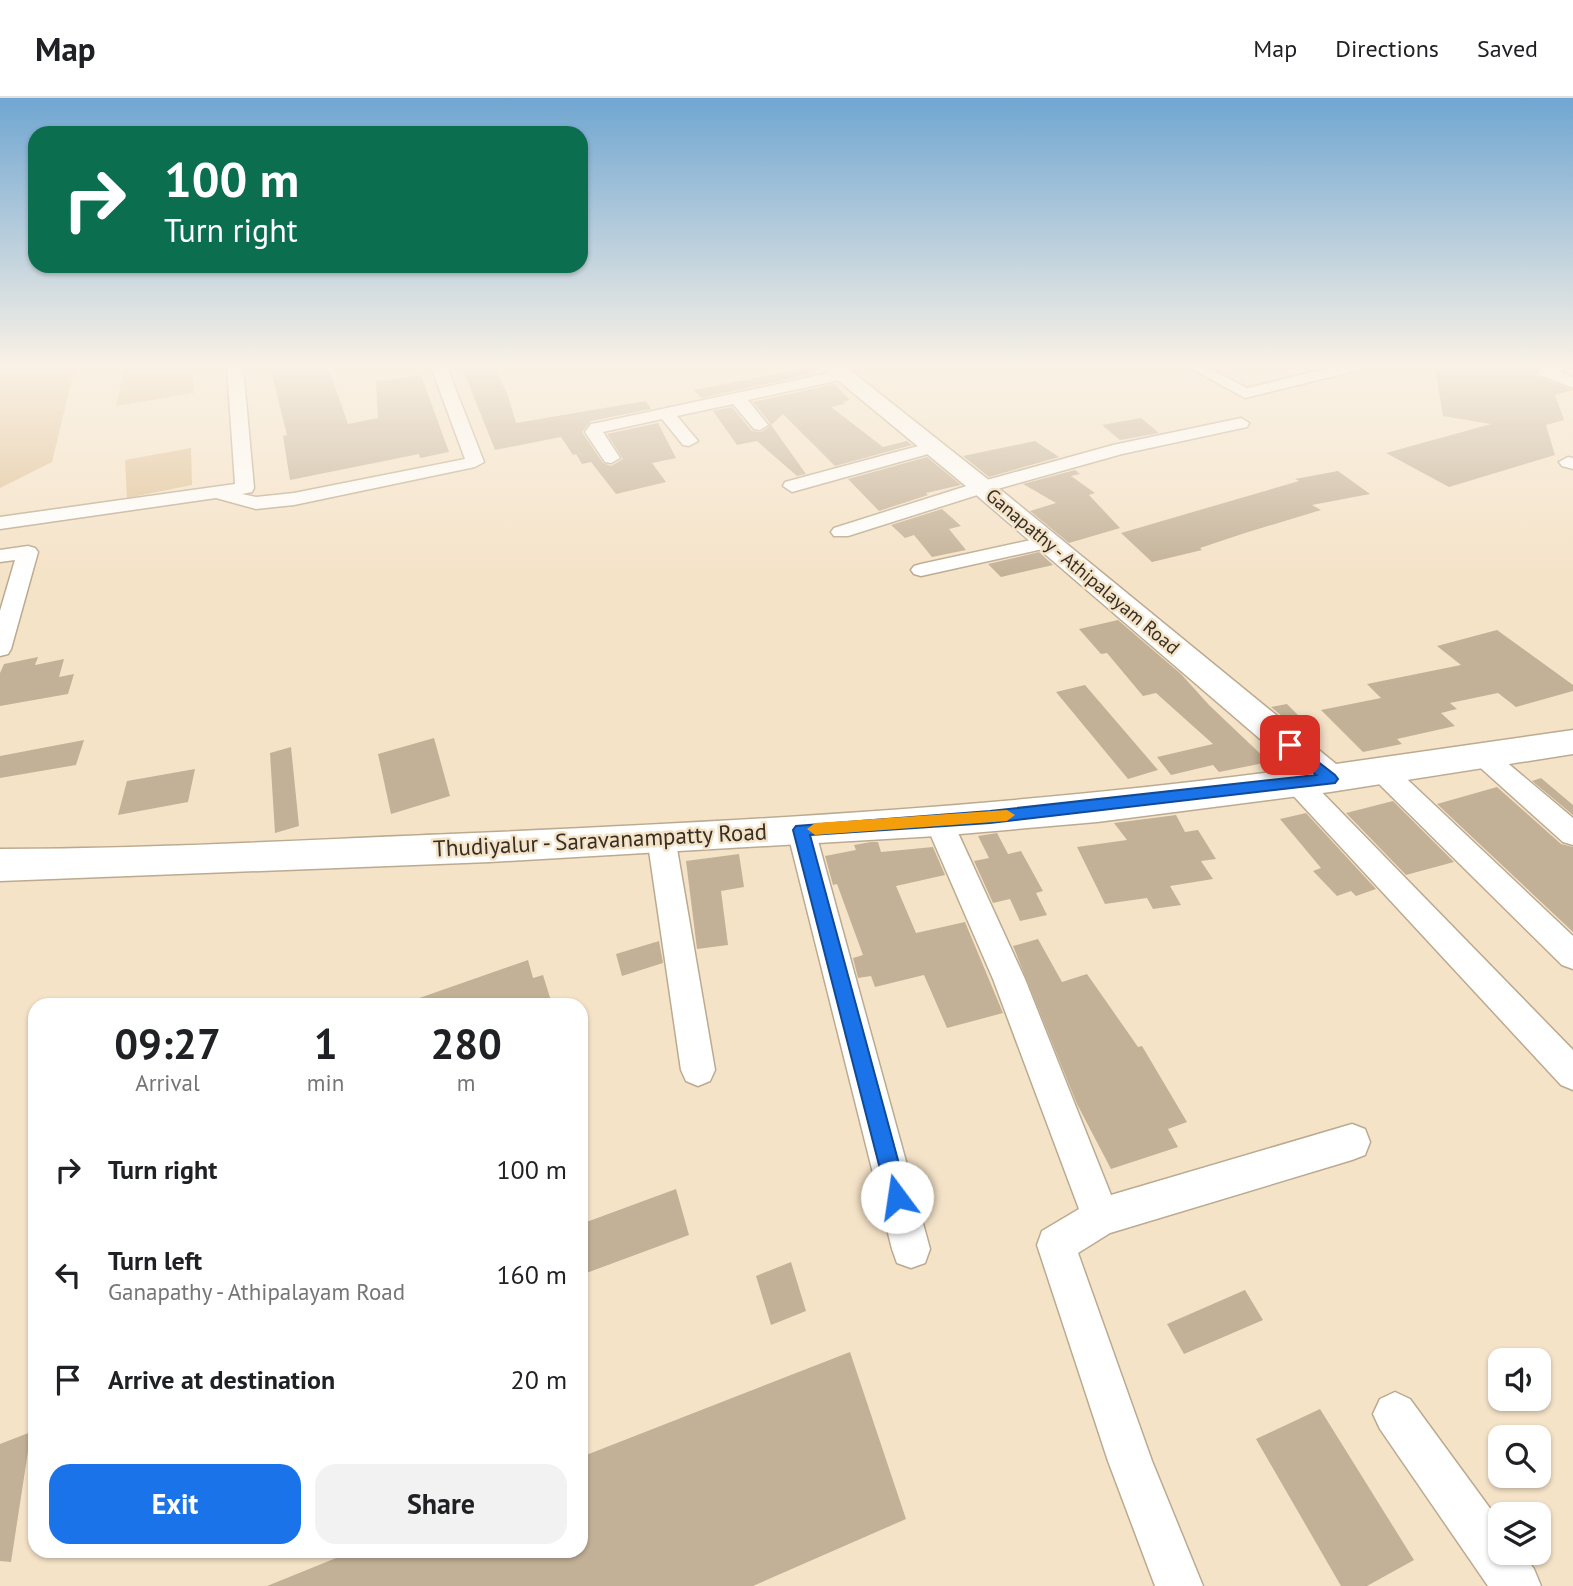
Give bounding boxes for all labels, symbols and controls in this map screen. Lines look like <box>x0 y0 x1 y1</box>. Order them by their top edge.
text: Map <box>35 27 96 70</box>
text: Map <box>1253 33 1297 64</box>
text: Directions <box>1335 33 1439 64</box>
text: Saved <box>1477 33 1538 64</box>
text: 100 m <box>164 147 299 211</box>
icon: right <box>49 154 140 245</box>
text: Turn right <box>164 209 298 251</box>
street label: Ganapathy - Athipalayam Road <box>981 483 1185 659</box>
pin <box>1260 715 1320 775</box>
icon: arrive <box>1271 726 1309 764</box>
street label: Thudiyalur - Saravanampatty Road <box>432 816 768 863</box>
text: 09:27 <box>114 1016 221 1071</box>
text: 1 <box>314 1016 337 1071</box>
text: 280 <box>430 1016 502 1071</box>
text: Arrival <box>135 1068 200 1097</box>
text: min <box>307 1068 344 1097</box>
text: m <box>457 1068 475 1097</box>
icon: right <box>49 1151 87 1189</box>
text: Turn right <box>108 1153 217 1186</box>
text: 100 m <box>496 1153 567 1186</box>
position arrow <box>860 1160 934 1234</box>
text: Turn left <box>108 1244 202 1277</box>
icon: left <box>49 1256 87 1294</box>
text: 160 m <box>496 1258 567 1291</box>
text: Ganapathy - Athipalayam Road <box>108 1277 405 1306</box>
map controls <box>1488 1348 1551 1565</box>
button: sound <box>1488 1348 1551 1411</box>
icon: arrive <box>49 1361 87 1399</box>
text: Arrive at destination <box>108 1363 335 1396</box>
text: 20 m <box>511 1363 567 1396</box>
button: search <box>1488 1425 1551 1488</box>
button: Exit <box>49 1464 301 1544</box>
button: Share <box>315 1464 567 1544</box>
button: layers <box>1488 1502 1551 1565</box>

